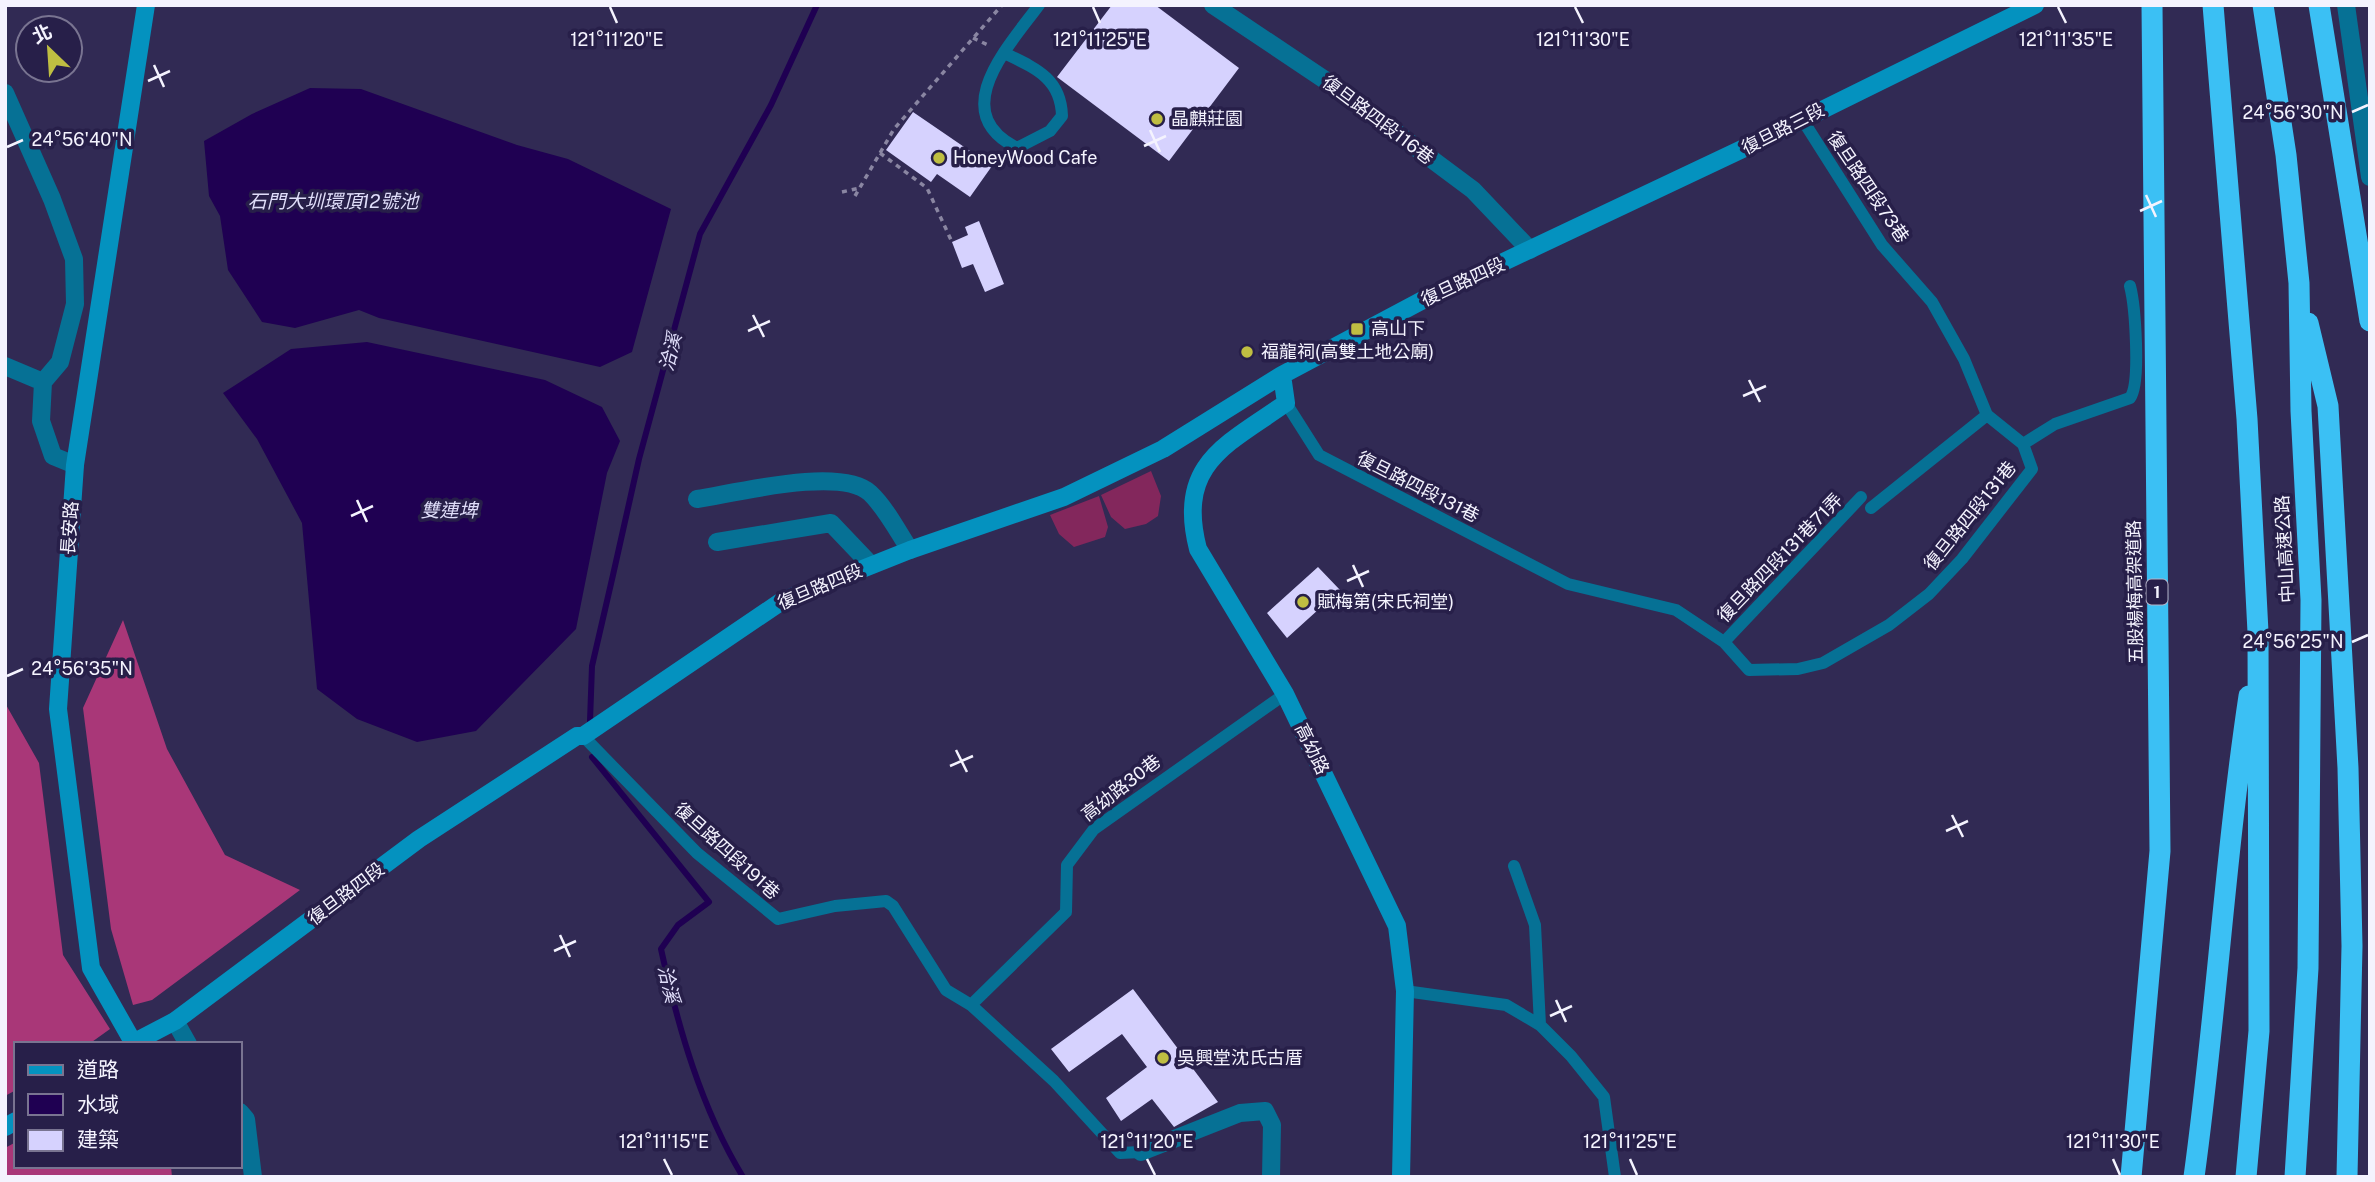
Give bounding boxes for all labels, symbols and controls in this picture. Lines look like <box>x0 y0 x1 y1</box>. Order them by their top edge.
north arrow <box>14 14 84 84</box>
text: 北 <box>29 20 55 48</box>
text: 121°11'20"E <box>570 29 664 50</box>
text: 121°11'25"E <box>1053 29 1147 50</box>
text: 121°11'30"E <box>1536 29 1630 50</box>
text: 121°11'35"E <box>2019 29 2113 50</box>
street label: 復旦路四段116巷 <box>1319 71 1438 168</box>
street label: 復旦路三段 <box>1738 99 1828 158</box>
text: 24°56'30"N <box>2242 102 2344 123</box>
place label: 晶麒莊園 <box>1171 108 1243 129</box>
marker: 晶麒莊園 <box>1149 111 1165 127</box>
street label: 復旦路四段73巷 <box>1823 127 1913 246</box>
text: 24°56'40"N <box>31 129 133 150</box>
place label: HoneyWood Cafe <box>953 147 1098 168</box>
marker: HoneyWood Cafe <box>931 150 947 166</box>
water label: 石門大圳環頂12號池 <box>248 190 420 212</box>
street label: 復旦路四段 <box>1418 253 1508 310</box>
place label: 高山下 <box>1371 318 1425 339</box>
marker: 高山下 <box>1349 321 1365 337</box>
water label: 洽溪 <box>655 328 686 373</box>
place label: 福龍祠(高雙土地公廟) <box>1261 341 1434 362</box>
marker: 福龍祠(高雙土地公廟) <box>1239 344 1255 360</box>
street label: 復旦路四段131巷 <box>1354 447 1483 526</box>
street label: 復旦路四段131巷 <box>1919 457 2020 574</box>
street label: 復旦路四段131巷71弄 <box>1713 489 1846 626</box>
street label: 中山高速公路 <box>2271 495 2298 604</box>
water label: 雙連埤 <box>420 499 479 521</box>
street label: 長安路 <box>57 500 82 556</box>
street label: 五股楊梅高架道路 <box>2123 520 2146 664</box>
street label: 復旦路四段 <box>774 559 865 614</box>
road number: 1 <box>2146 580 2168 604</box>
place label: 賦梅第(宋氏祠堂) <box>1317 591 1454 612</box>
marker: 賦梅第(宋氏祠堂) <box>1295 594 1311 610</box>
text: 24°56'25"N <box>2242 631 2344 652</box>
text: 24°56'35"N <box>31 658 133 679</box>
street label: 高幼路 <box>1291 720 1334 778</box>
street label: 高幼路30巷 <box>1077 750 1164 825</box>
street label: 復旦路四段191巷 <box>671 798 784 903</box>
street label: 復旦路四段 <box>303 858 388 929</box>
water label: 洽溪 <box>654 963 685 1008</box>
legend <box>14 1042 242 1168</box>
place label: 吳興堂沈氏古厝 <box>1177 1047 1303 1068</box>
marker: 吳興堂沈氏古厝 <box>1155 1050 1171 1066</box>
text: 道路 <box>77 1057 119 1082</box>
text: 水域 <box>77 1092 119 1117</box>
text: 建築 <box>77 1127 119 1152</box>
text: 121°11'15"E <box>619 1131 709 1152</box>
text: 121°11'20"E <box>1100 1131 1194 1152</box>
text: 121°11'25"E <box>1583 1131 1677 1152</box>
text: 121°11'30"E <box>2066 1131 2160 1152</box>

